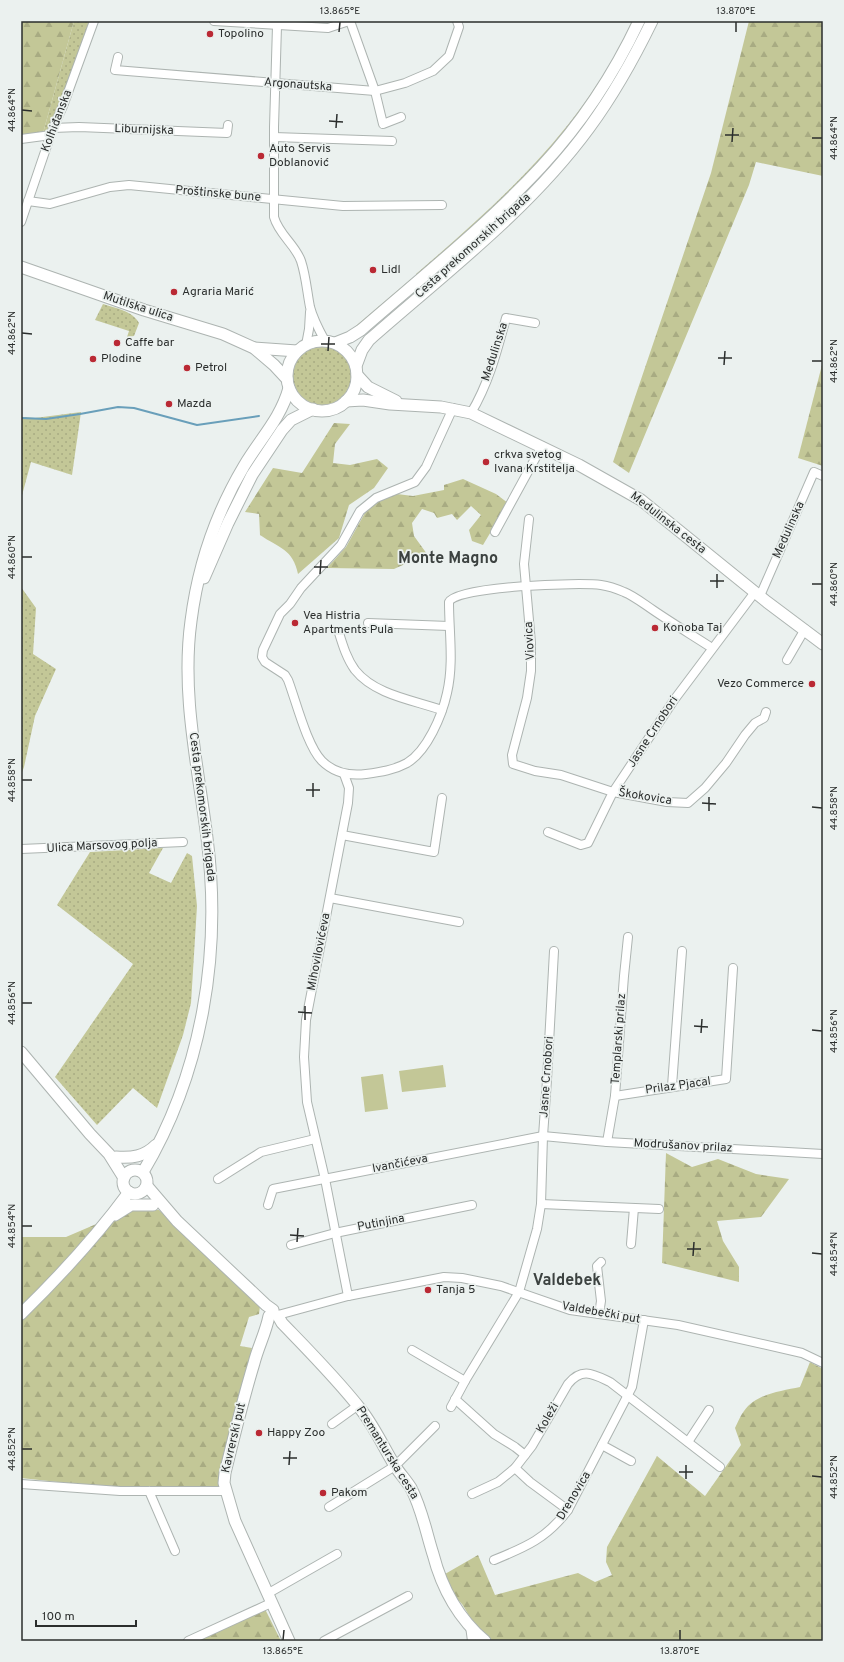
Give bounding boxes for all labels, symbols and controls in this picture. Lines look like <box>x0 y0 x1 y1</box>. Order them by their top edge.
text: 13.865°E <box>320 5 360 18</box>
text: 13.870°E <box>716 5 756 18</box>
place label: Topolino <box>218 26 264 42</box>
marker: Topolino <box>205 29 215 39</box>
street label: Argonautska <box>263 75 333 95</box>
text: 44.864°N <box>6 88 19 132</box>
street label: Kolhiđanska <box>38 88 76 154</box>
text: 44.864°N <box>828 116 841 160</box>
street label: Liburnijska <box>114 121 174 139</box>
place label: Auto Servis Doblanović <box>269 141 331 171</box>
marker: Auto Servis Doblanović <box>256 151 266 161</box>
street label: Proštinske bune <box>174 182 262 206</box>
street label: Cesta prekomorskih brigada <box>412 190 534 302</box>
place label: Lidl <box>381 262 401 278</box>
marker: Lidl <box>368 265 378 275</box>
place label: Agraria Marić <box>182 284 254 300</box>
marker: Agraria Marić <box>169 287 179 297</box>
street label: Mutilska ulica <box>101 288 175 326</box>
text: 44.862°N <box>6 311 19 355</box>
street label: Medulinska <box>478 321 512 383</box>
place label: Caffe bar <box>125 335 175 351</box>
marker: Caffe bar <box>112 338 122 348</box>
text: 44.862°N <box>828 339 841 383</box>
place label: Plodine <box>101 351 142 367</box>
marker: Plodine <box>88 354 98 364</box>
place label: Petrol <box>195 360 227 376</box>
marker: Petrol <box>182 363 192 373</box>
place label: Mazda <box>177 396 212 412</box>
marker: Mazda <box>164 399 174 409</box>
place label: crkva svetog Ivana Krstitelja <box>494 447 575 477</box>
marker: crkva svetog Ivana Krstitelja <box>481 457 491 467</box>
street label: Medulinska cesta <box>627 488 709 558</box>
street label: Medulinska <box>769 499 809 561</box>
text: 44.860°N <box>6 535 19 579</box>
district label: Monte Magno <box>398 549 498 569</box>
text: 44.860°N <box>828 562 841 606</box>
place label: Vea Histria Apartments Pula <box>303 608 393 638</box>
marker: Vea Histria Apartments Pula <box>290 618 300 628</box>
place label: Konoba Taj <box>663 620 722 636</box>
street label: Viovica <box>521 621 539 661</box>
marker: Konoba Taj <box>650 623 660 633</box>
place label: Vezo Commerce <box>717 676 804 692</box>
marker: Vezo Commerce <box>807 679 817 689</box>
street label: Jasne Crnobori <box>624 693 682 771</box>
street label: Cesta prekomorskih brigada <box>185 731 219 883</box>
text: 44.858°N <box>6 758 19 802</box>
street label: Škokovica <box>617 785 673 809</box>
text: 44.858°N <box>828 786 841 830</box>
street label: Ulica Marsovog polja <box>46 835 158 857</box>
street label: Mihovilovićeva <box>304 912 334 992</box>
text: 44.856°N <box>6 981 19 1025</box>
street label: Templarski prilaz <box>608 993 630 1085</box>
text: 44.856°N <box>828 1009 841 1053</box>
street label: Jasne Crnobori <box>536 1036 558 1118</box>
street label: Prilaz Pjacal <box>644 1073 712 1099</box>
street label: Modrušanov prilaz <box>633 1135 733 1157</box>
street label: Ivančićeva <box>371 1151 429 1177</box>
text: 44.854°N <box>6 1204 19 1248</box>
street label: Putinjina <box>356 1211 406 1235</box>
text: 44.854°N <box>828 1232 841 1276</box>
district label: Valdebek <box>533 1271 601 1291</box>
place label: Tanja 5 <box>436 1282 475 1298</box>
marker: Tanja 5 <box>423 1285 433 1295</box>
street label: Valdebečki put <box>560 1298 642 1328</box>
street label: Koleži <box>533 1400 563 1436</box>
street label: Kavrerski put <box>218 1401 250 1475</box>
street label: Premanturska cesta <box>352 1403 422 1503</box>
place label: Happy Zoo <box>267 1425 326 1441</box>
text: 44.852°N <box>6 1427 19 1471</box>
marker: Happy Zoo <box>254 1428 264 1438</box>
text: 44.852°N <box>828 1455 841 1499</box>
street label: Drenovica <box>553 1469 595 1523</box>
place label: Pakom <box>331 1485 367 1501</box>
marker: Pakom <box>318 1488 328 1498</box>
scale bar <box>36 1602 136 1628</box>
text: 100 m <box>42 1609 75 1625</box>
text: 13.865°E <box>263 1645 303 1658</box>
text: 13.870°E <box>660 1645 700 1658</box>

